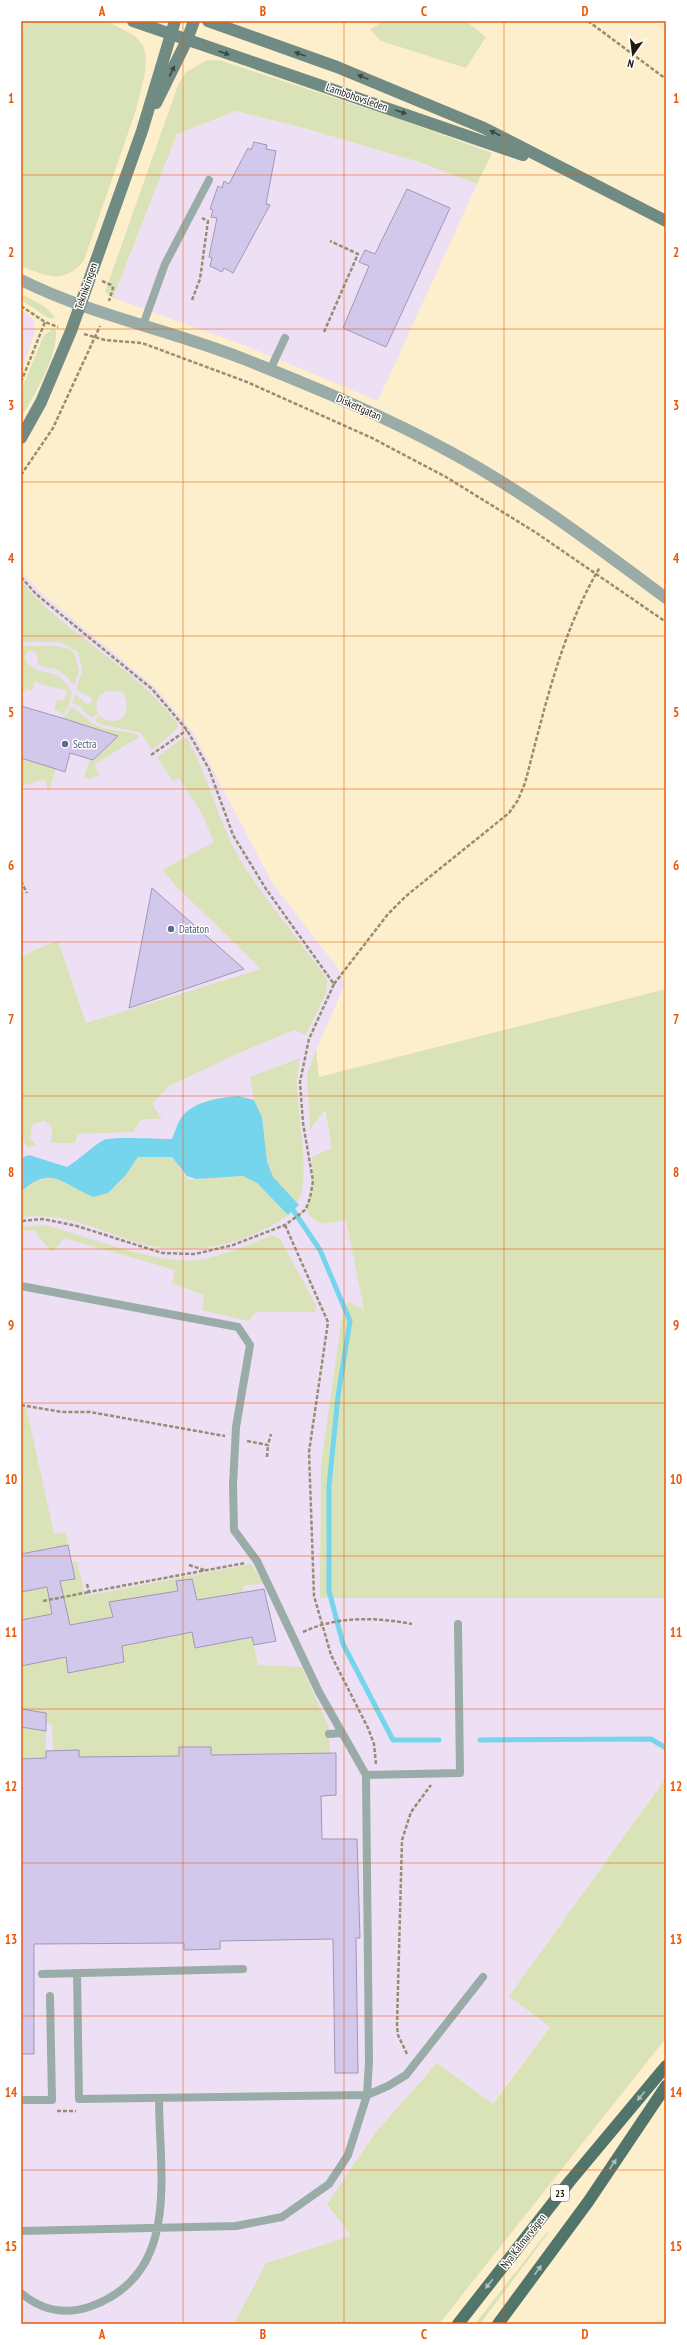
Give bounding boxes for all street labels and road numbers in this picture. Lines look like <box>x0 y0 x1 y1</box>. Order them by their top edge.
street label: Lambohovsleden <box>324 80 390 114</box>
street label: Teknikringen <box>71 261 101 311</box>
street label: Diskettgatan <box>334 391 384 423</box>
road number: 23 <box>551 2185 569 2201</box>
street label: Nya Kalmarvägen <box>497 2210 549 2271</box>

